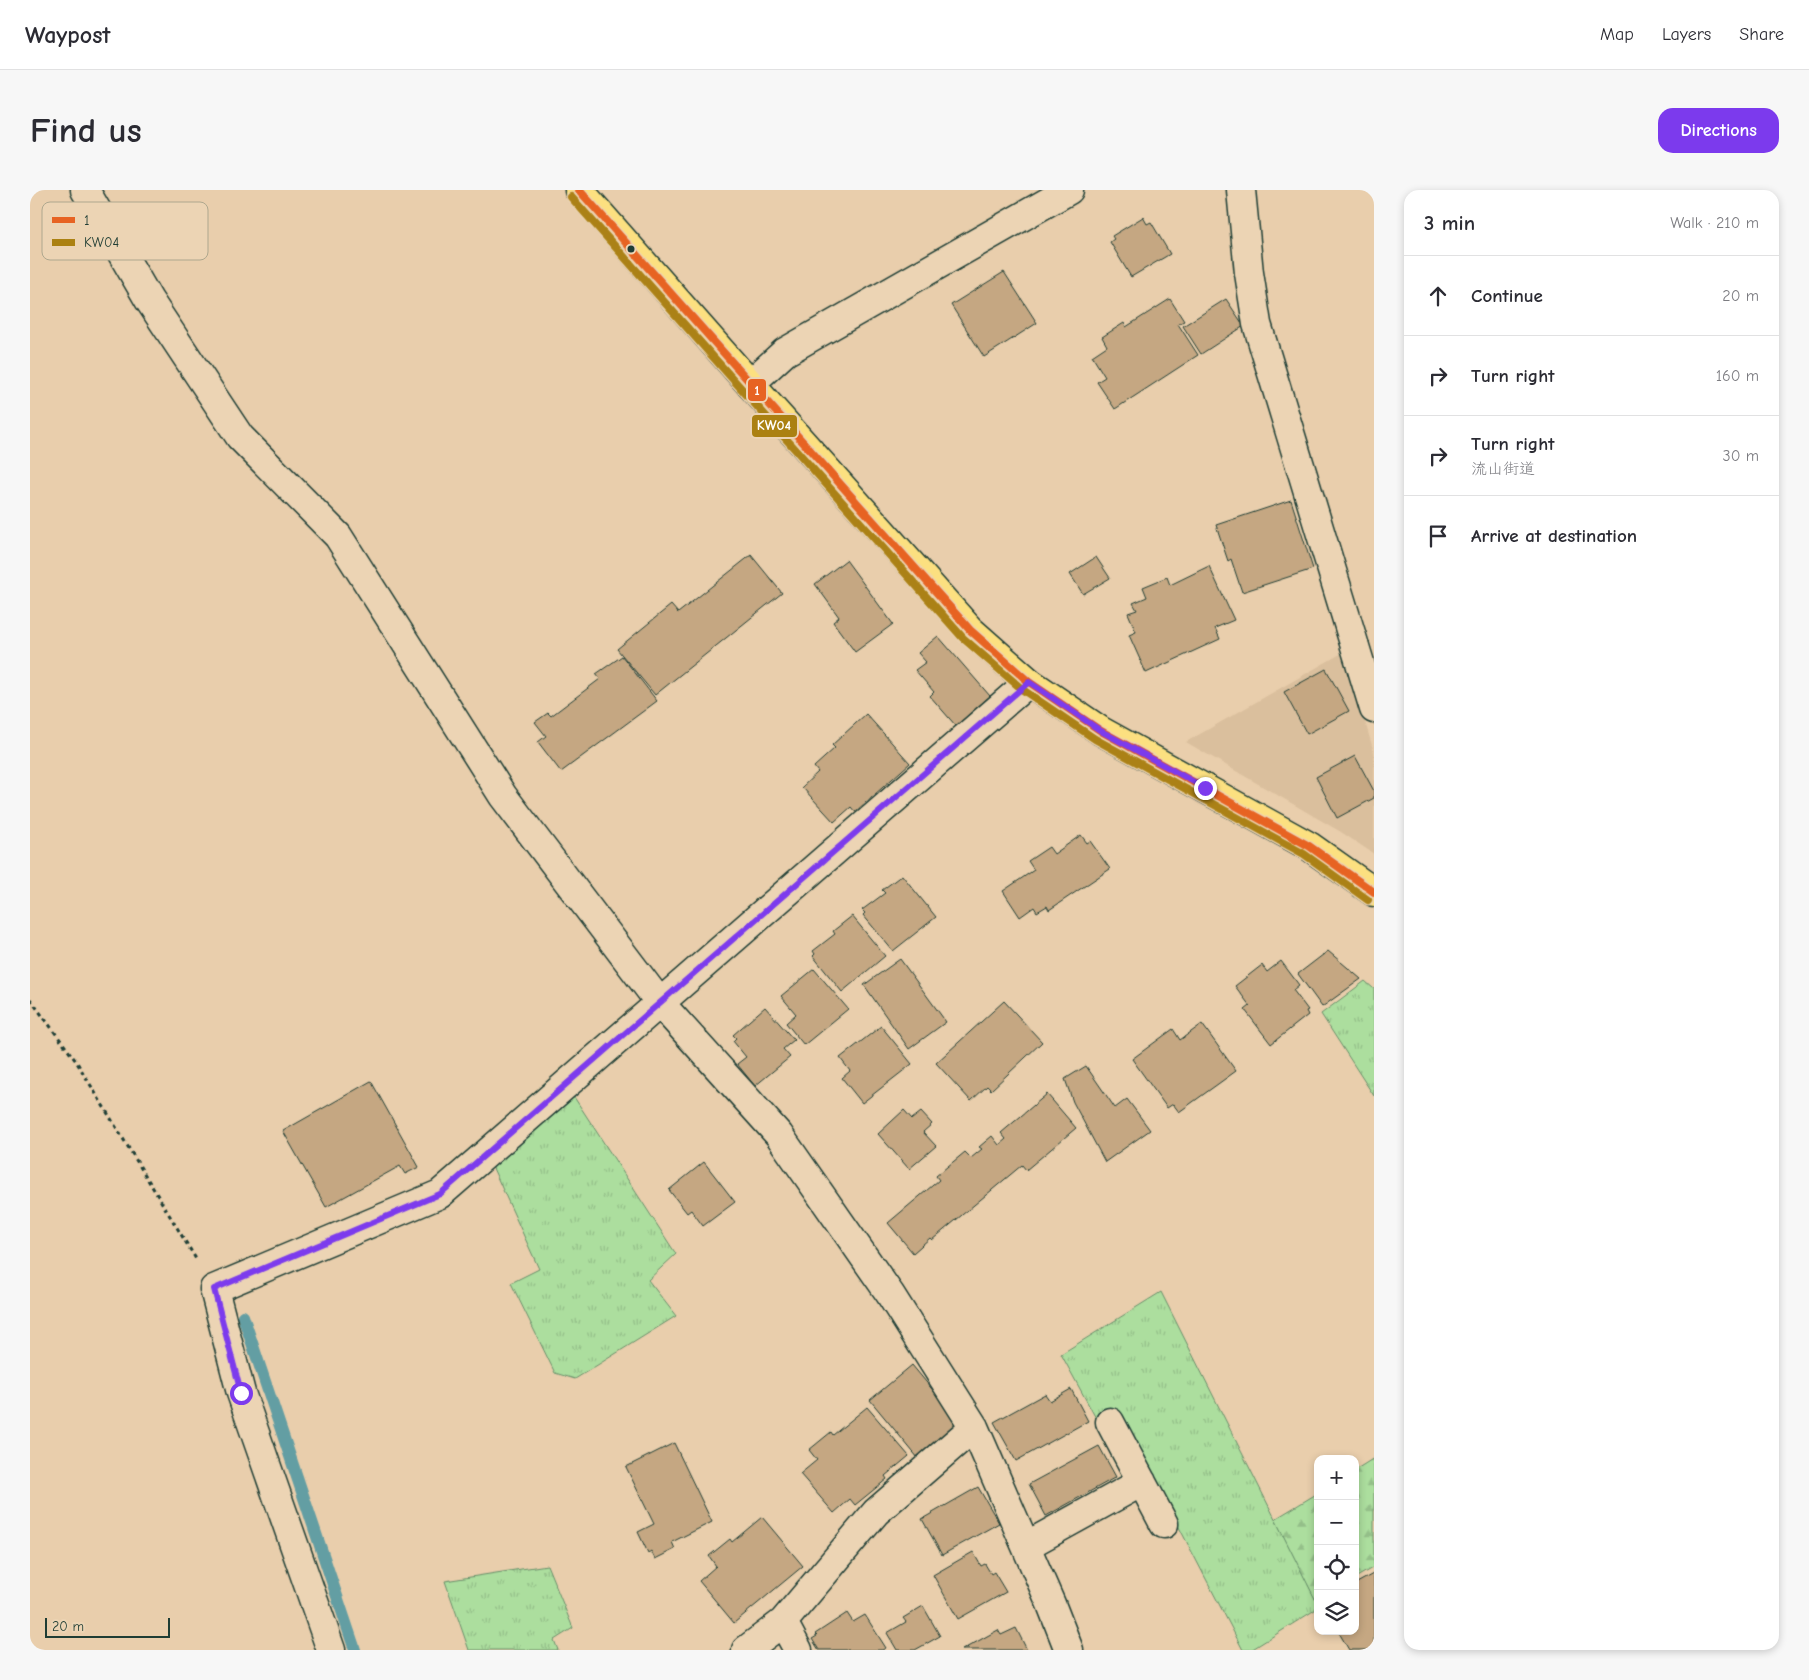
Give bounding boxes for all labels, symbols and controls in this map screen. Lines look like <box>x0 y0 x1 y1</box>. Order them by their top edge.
text: Waypost <box>25 21 110 49</box>
text: Map <box>1600 24 1634 45</box>
text: Layers <box>1662 24 1711 45</box>
text: Share <box>1739 24 1784 45</box>
button: Directions <box>1658 108 1779 153</box>
text: Find us <box>30 110 142 151</box>
legend <box>42 202 208 260</box>
text: 3 min <box>1424 211 1475 235</box>
text: 1 <box>84 212 90 229</box>
text: Walk · 210 m <box>1670 214 1759 232</box>
text: KW04 <box>84 234 120 251</box>
unlabelled marker <box>626 244 636 254</box>
icon: ahead <box>1424 282 1452 310</box>
text: Continue <box>1471 285 1543 307</box>
text: 20 m <box>1722 287 1759 305</box>
icon: right <box>1424 362 1452 390</box>
text: Turn right <box>1471 365 1555 387</box>
text: 160 m <box>1716 367 1759 385</box>
line badge: 1 <box>747 378 767 402</box>
text: 1 <box>754 382 760 399</box>
line badge: KW04 <box>751 414 798 438</box>
text: KW04 <box>757 417 792 434</box>
text: Turn right <box>1471 433 1555 455</box>
icon: right <box>1424 442 1452 470</box>
text: 30 m <box>1723 447 1759 465</box>
text: 流山街道 <box>1471 460 1535 478</box>
icon: arrive <box>1424 522 1452 550</box>
text: Arrive at destination <box>1471 525 1637 547</box>
route end <box>1194 777 1217 800</box>
route start <box>230 1382 253 1405</box>
map controls <box>1314 1455 1359 1635</box>
button: + <box>1314 1455 1359 1500</box>
button: − <box>1314 1500 1359 1545</box>
button: locate <box>1314 1545 1359 1590</box>
button: layers <box>1314 1590 1359 1635</box>
scale bar <box>45 1615 170 1638</box>
text: 20 m <box>52 1618 84 1635</box>

